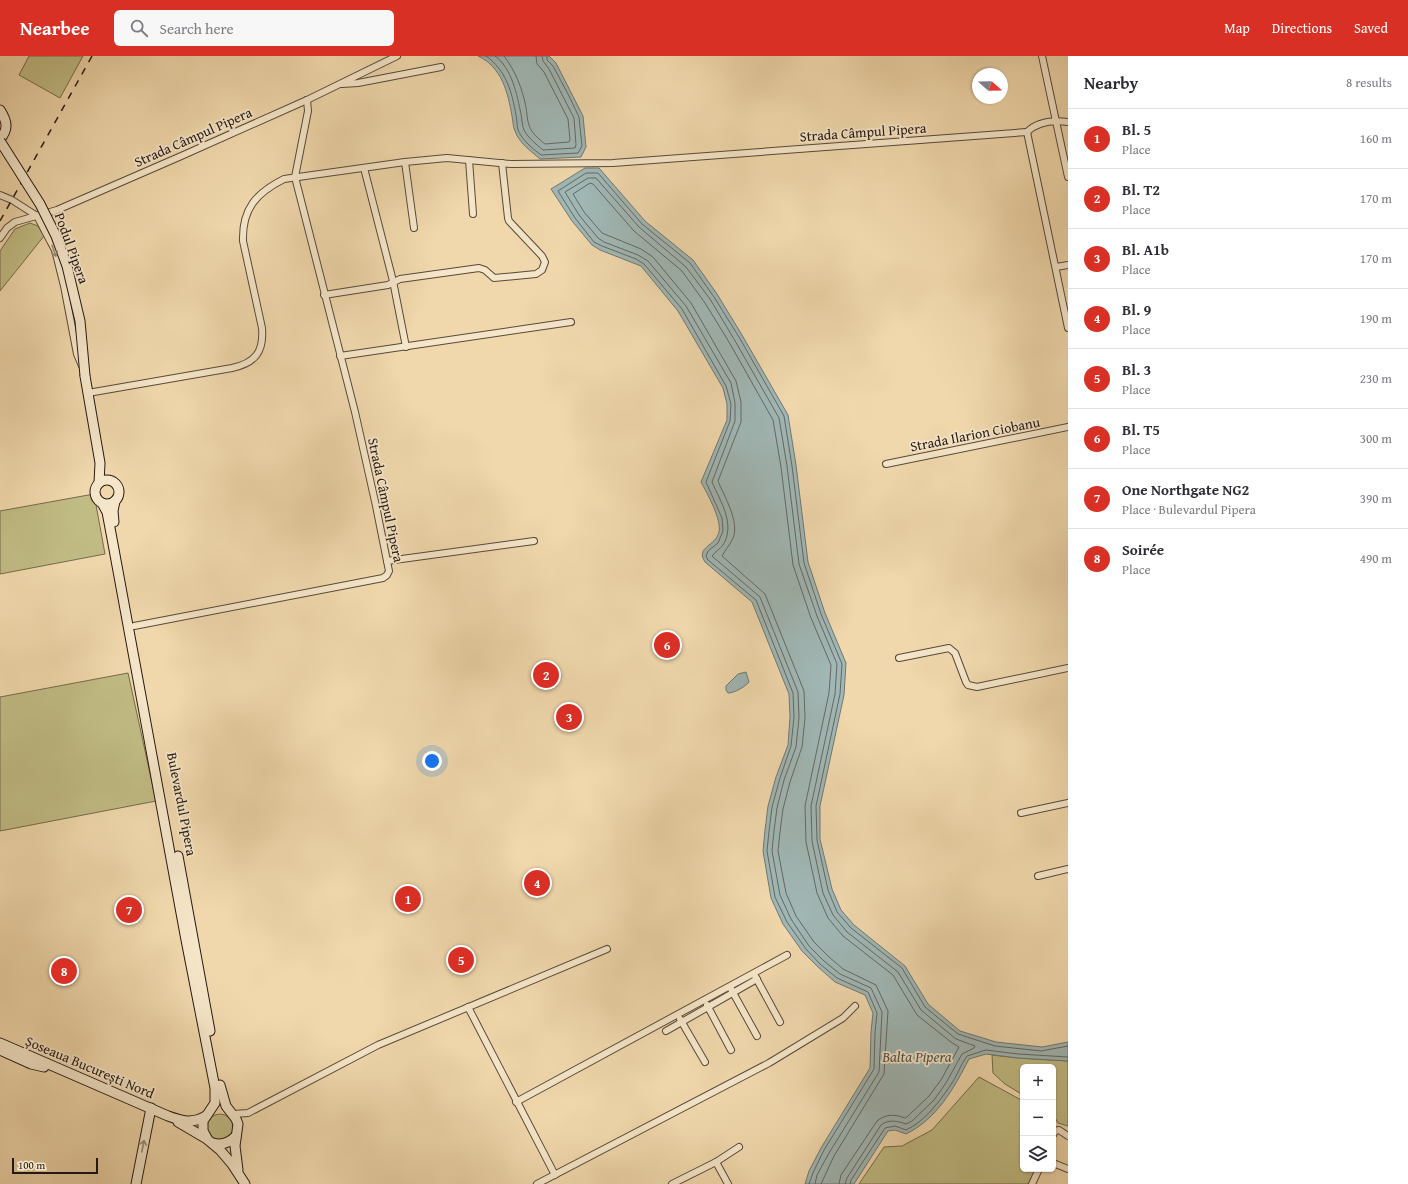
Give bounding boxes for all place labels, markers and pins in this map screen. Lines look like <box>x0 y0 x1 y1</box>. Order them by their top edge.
pin: 6 <box>654 630 680 660</box>
pin: 2 <box>533 660 559 690</box>
pin: 3 <box>556 702 582 732</box>
pin: 4 <box>524 868 550 898</box>
pin: 1 <box>395 884 421 914</box>
pin: 7 <box>116 895 142 925</box>
pin: 5 <box>448 945 474 975</box>
pin: 8 <box>51 956 77 986</box>

